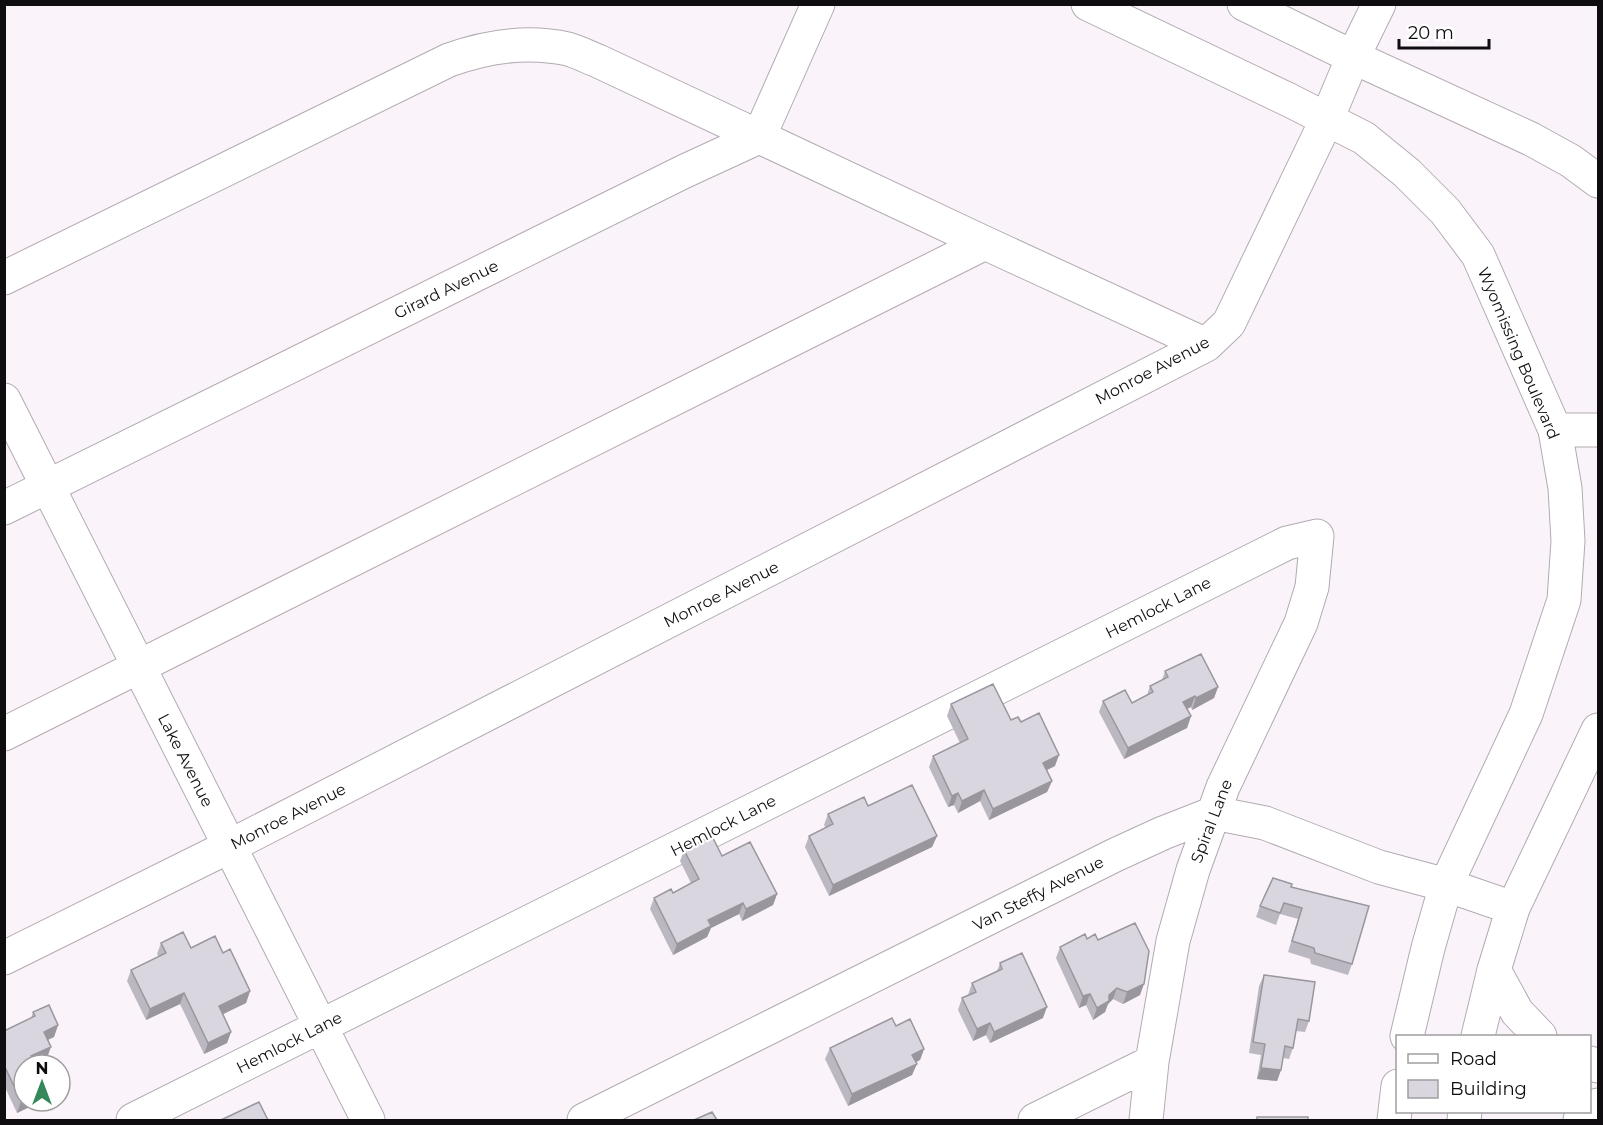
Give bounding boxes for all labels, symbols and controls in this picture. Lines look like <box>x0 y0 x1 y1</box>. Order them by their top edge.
scale bar <box>1399 12 1489 50</box>
text: 20 m <box>1408 22 1454 44</box>
street label: Girard Avenue <box>391 256 501 323</box>
street label: Wyomissing Boulevard <box>1474 264 1563 442</box>
street label: Monroe Avenue <box>1092 332 1213 409</box>
street label: Monroe Avenue <box>661 557 782 632</box>
street label: Hemlock Lane <box>1102 573 1214 642</box>
street label: Lake Avenue <box>154 710 217 810</box>
street label: Spiral Lane <box>1187 777 1236 866</box>
street label: Monroe Avenue <box>228 779 349 854</box>
street label: Hemlock Lane <box>667 791 779 860</box>
street label: Van Steffy Avenue <box>970 852 1107 935</box>
street label: Hemlock Lane <box>233 1008 345 1077</box>
legend <box>1396 1035 1591 1113</box>
text: Road <box>1450 1048 1497 1070</box>
north arrow <box>12 1053 72 1113</box>
text: N <box>36 1059 48 1078</box>
text: Building <box>1450 1078 1527 1100</box>

